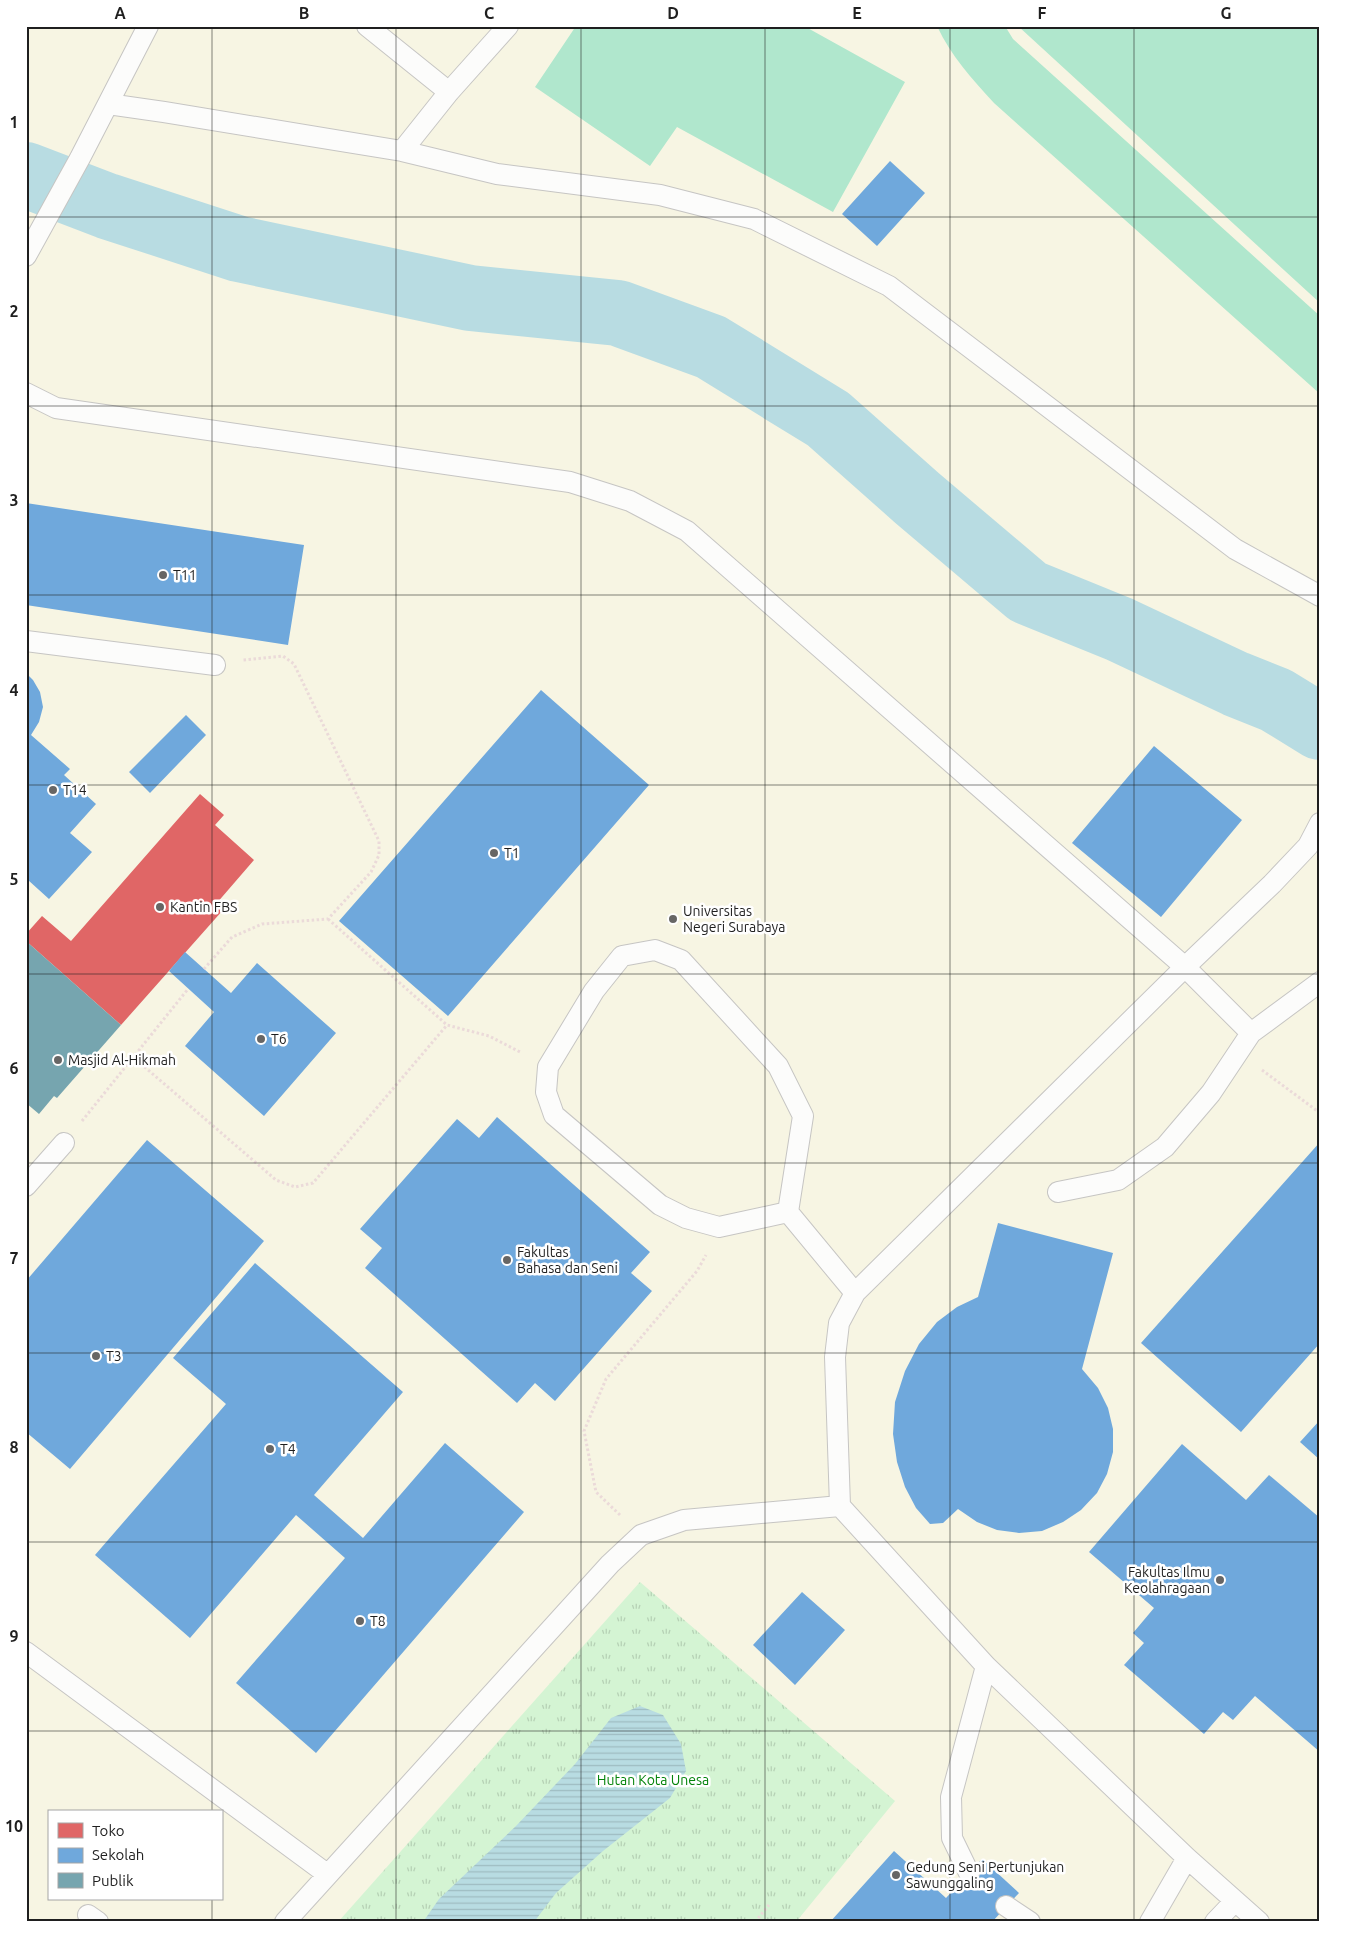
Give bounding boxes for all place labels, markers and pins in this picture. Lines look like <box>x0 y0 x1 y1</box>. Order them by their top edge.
place label: T11 <box>173 567 197 583</box>
marker: T11 <box>157 569 169 581</box>
place label: T14 <box>63 782 87 798</box>
marker: T14 <box>47 784 59 796</box>
place label: T1 <box>504 845 520 861</box>
marker: T1 <box>488 847 500 859</box>
place label: Kantin FBS <box>170 899 237 915</box>
marker: Kantin FBS <box>154 901 166 913</box>
place label: Universitas Negeri Surabaya <box>683 903 786 935</box>
marker: Universitas Negeri Surabaya <box>667 913 679 925</box>
place label: T6 <box>271 1031 287 1047</box>
marker: T6 <box>255 1033 267 1045</box>
place label: Masjid Al-Hikmah <box>68 1052 176 1068</box>
marker: Masjid Al-Hikmah <box>52 1054 64 1066</box>
place label: Fakultas Bahasa dan Seni <box>517 1244 618 1276</box>
marker: Fakultas Bahasa dan Seni <box>501 1254 513 1266</box>
place label: T3 <box>106 1348 122 1364</box>
marker: T3 <box>90 1350 102 1362</box>
place label: T4 <box>280 1441 296 1457</box>
marker: T4 <box>264 1443 276 1455</box>
place label: Fakultas Ilmu Keolahragaan <box>1124 1564 1210 1596</box>
marker: Fakultas Ilmu Keolahragaan <box>1214 1574 1226 1586</box>
place label: T8 <box>370 1613 386 1629</box>
marker: T8 <box>354 1615 366 1627</box>
place label: Gedung Seni Pertunjukan Sawunggaling <box>906 1859 1064 1891</box>
marker: Gedung Seni Pertunjukan Sawunggaling <box>890 1869 902 1881</box>

